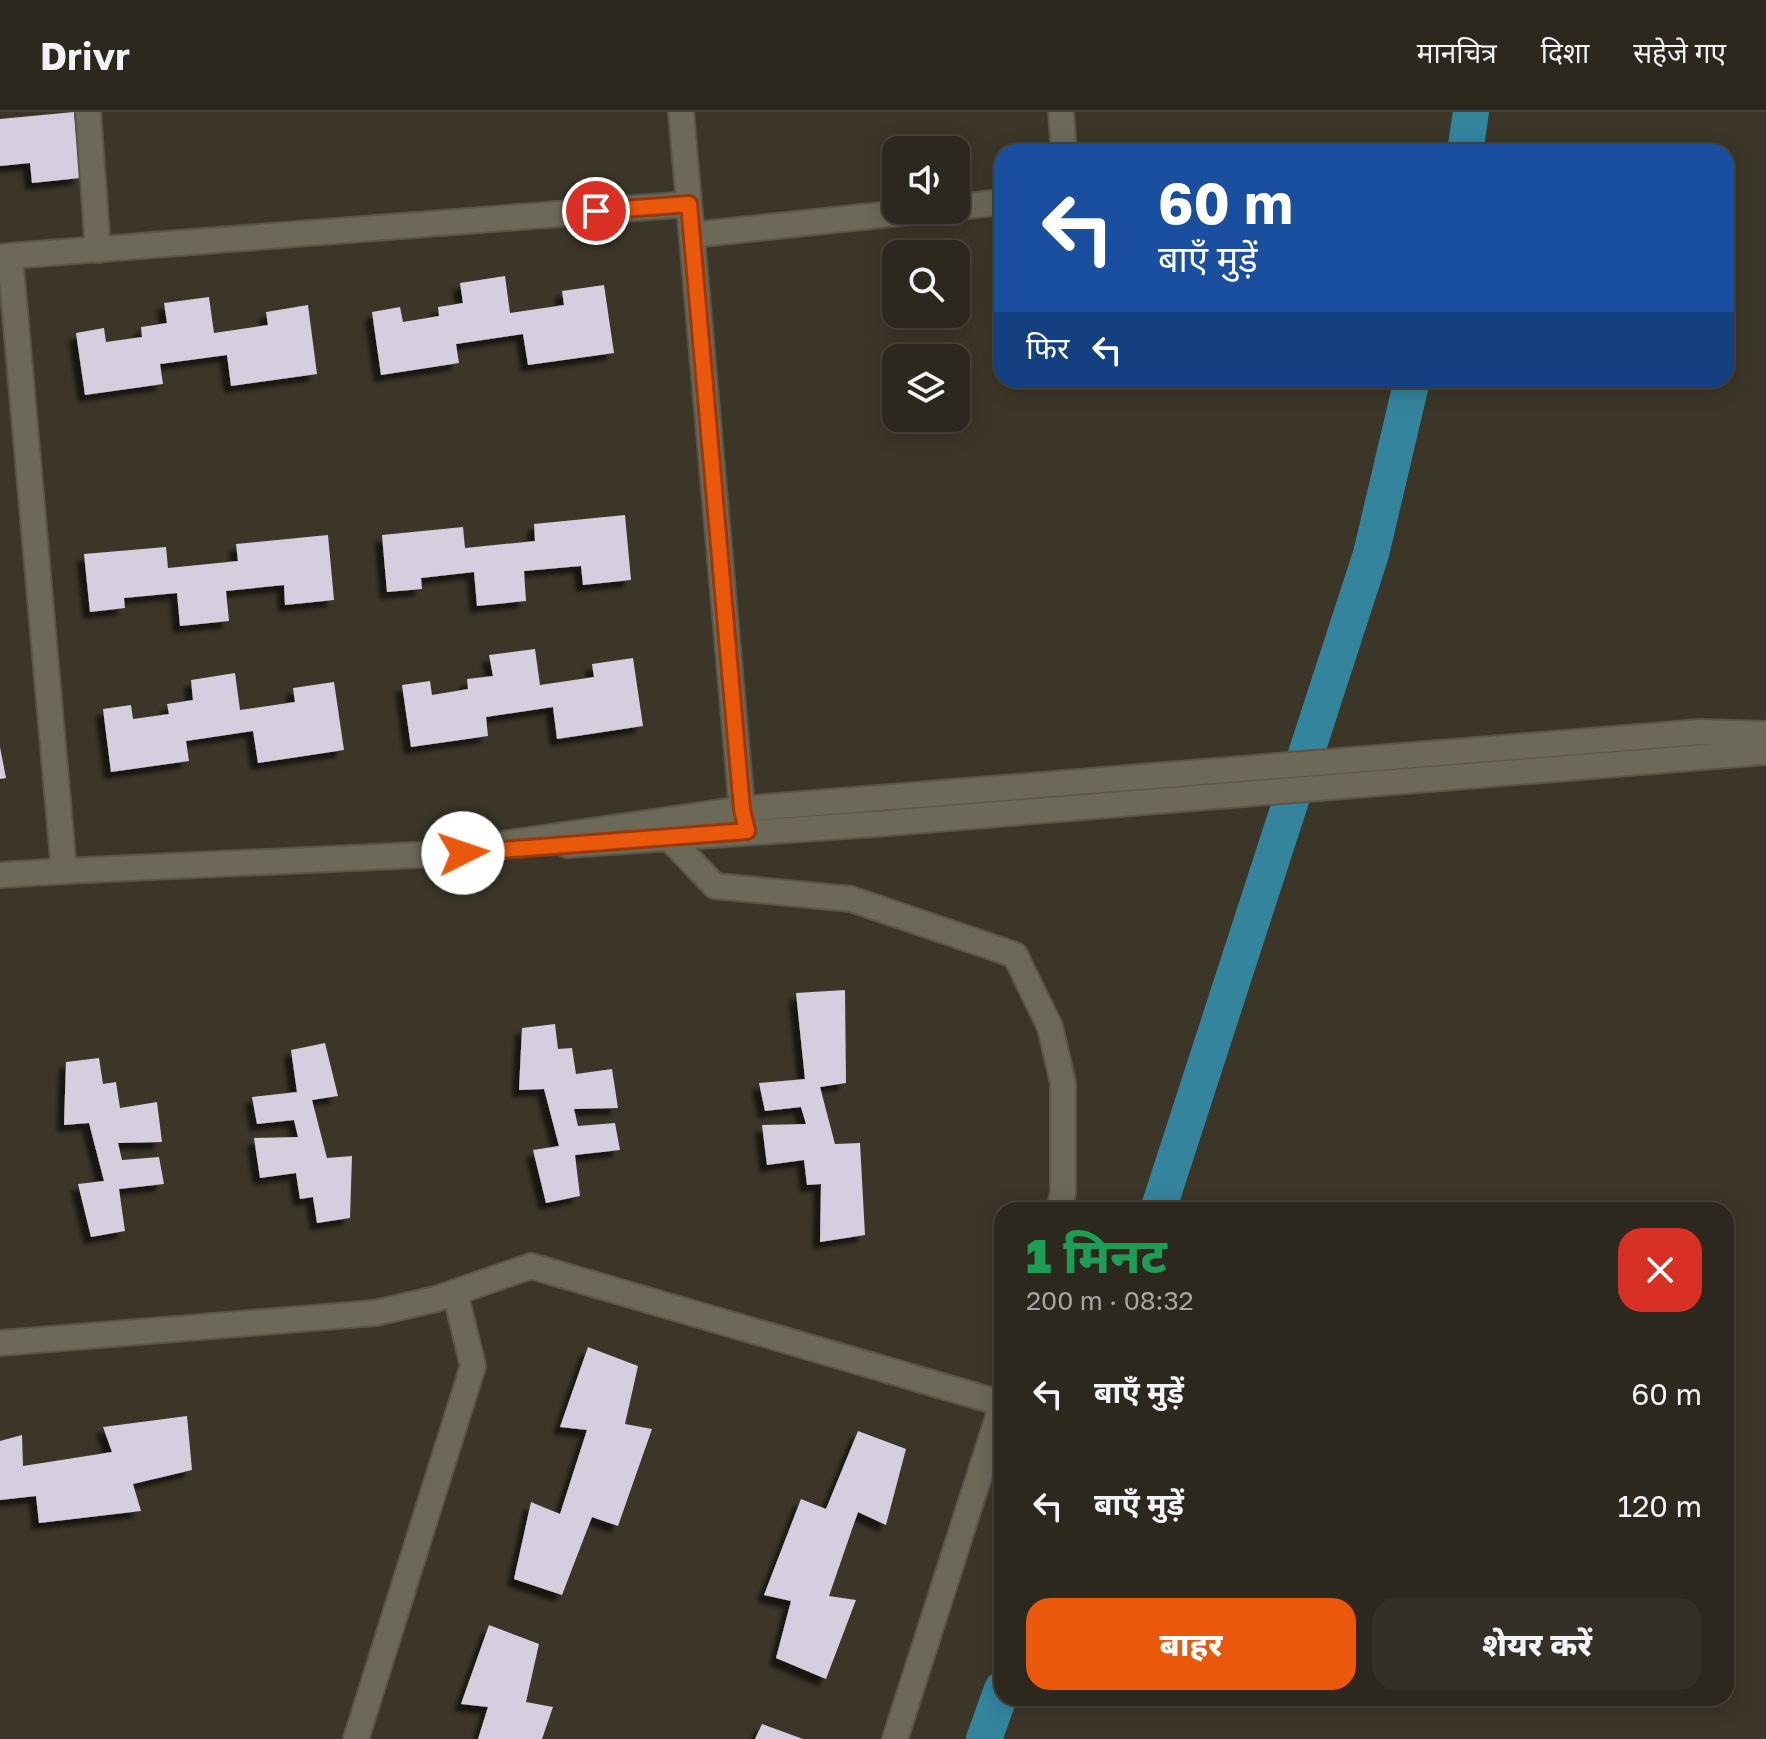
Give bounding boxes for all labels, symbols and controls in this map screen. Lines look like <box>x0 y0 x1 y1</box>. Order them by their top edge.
text: Drivr <box>40 33 130 78</box>
text: मानचित्र <box>1417 36 1497 69</box>
text: दिशा <box>1541 36 1589 69</box>
text: सहेजे गए <box>1633 36 1726 69</box>
map controls <box>882 136 970 432</box>
button: sound <box>882 136 970 224</box>
text: 60 m <box>1158 169 1293 236</box>
icon: left <box>1026 176 1130 280</box>
pin <box>562 177 630 245</box>
icon: arrive <box>574 189 618 233</box>
text: बाएँ मुड़ें <box>1158 237 1258 280</box>
button: search <box>882 240 970 328</box>
icon: left <box>1085 328 1129 372</box>
text: फिर <box>1026 330 1069 366</box>
button: layers <box>882 344 970 432</box>
position arrow <box>421 811 505 895</box>
text: 1 मिनट <box>1026 1226 1167 1284</box>
button: close <box>1618 1228 1702 1312</box>
text: 200 m · 08:32 <box>1026 1285 1194 1316</box>
icon: left <box>1026 1372 1070 1416</box>
text: बाएँ मुड़ें <box>1094 1374 1184 1410</box>
text: 60 m <box>1631 1376 1702 1412</box>
icon: left <box>1026 1484 1070 1528</box>
text: बाएँ मुड़ें <box>1094 1486 1184 1522</box>
text: 120 m <box>1617 1488 1702 1524</box>
button: बाहर <box>1026 1598 1356 1690</box>
button: शेयर करें <box>1372 1598 1702 1690</box>

